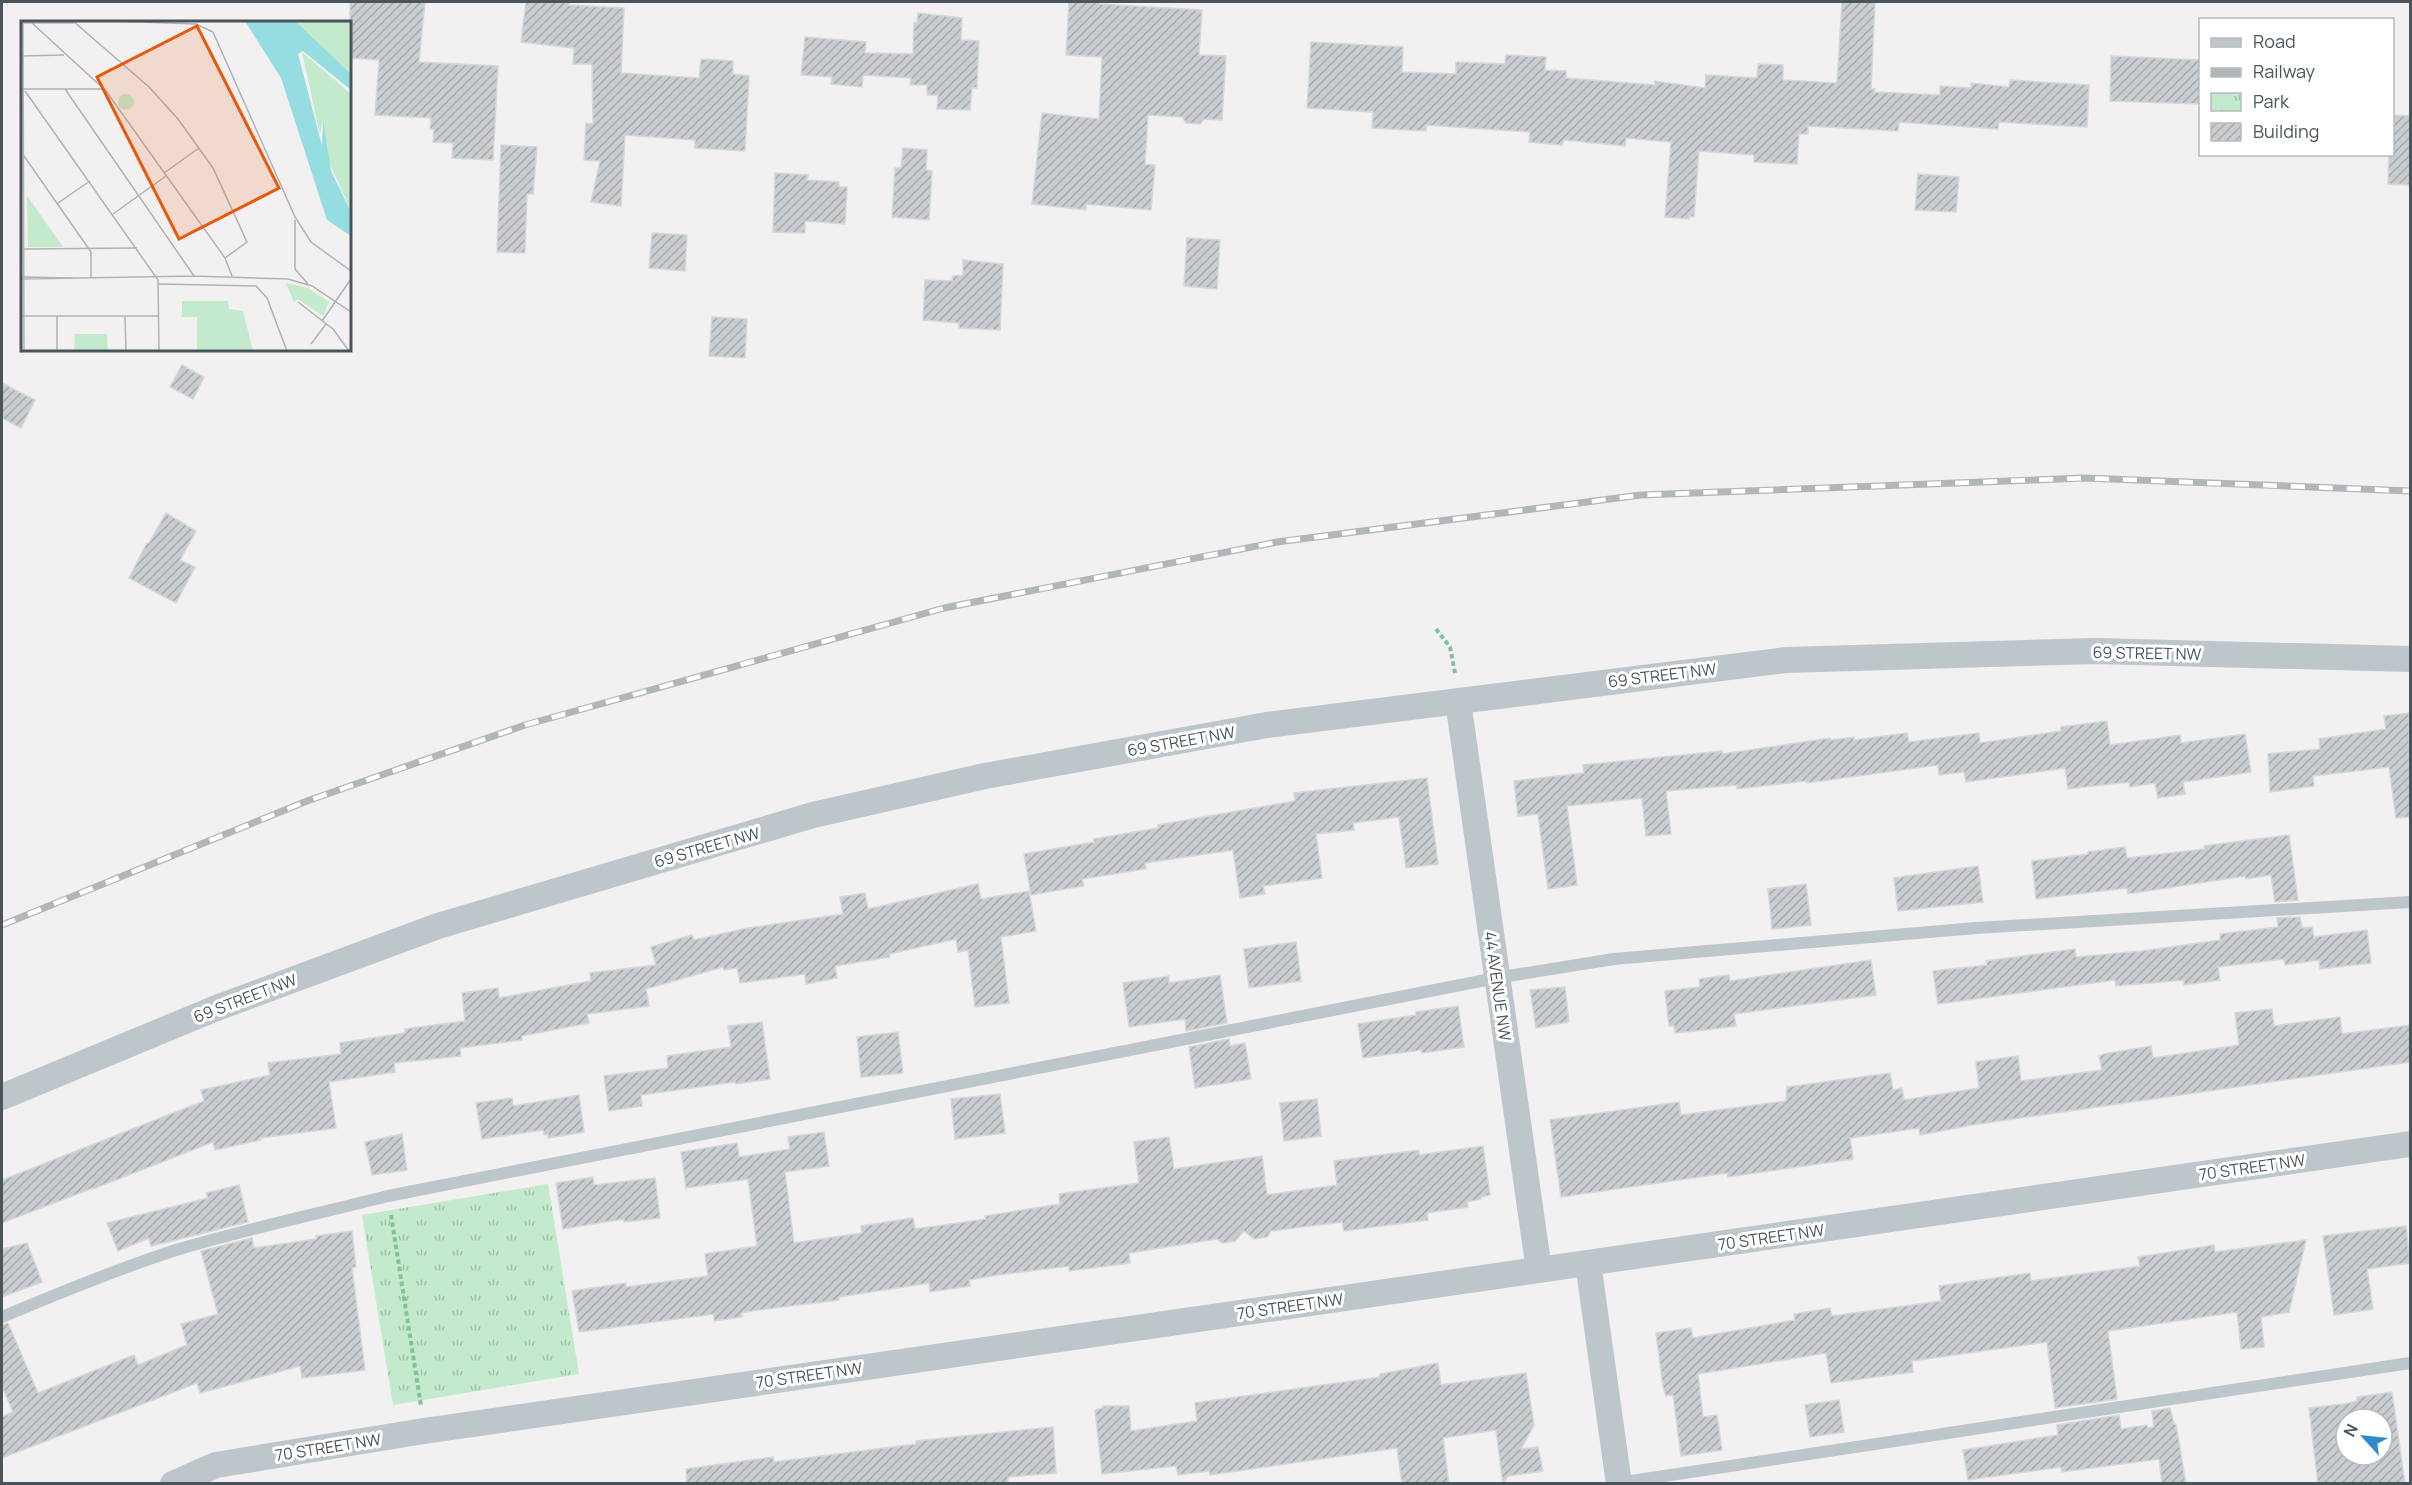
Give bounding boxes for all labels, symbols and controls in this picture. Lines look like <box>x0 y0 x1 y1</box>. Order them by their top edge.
legend <box>2199 18 2394 156</box>
inset map <box>21 21 351 351</box>
text: Road <box>2253 29 2296 53</box>
text: Railway <box>2253 59 2315 83</box>
text: Park <box>2253 89 2290 113</box>
text: Building <box>2253 119 2319 143</box>
street label: 69 STREET NW <box>2092 641 2202 665</box>
street label: 69 STREET NW <box>1607 657 1717 693</box>
street label: 69 STREET NW <box>1126 721 1237 761</box>
street label: 69 STREET NW <box>652 821 762 873</box>
street label: 44 AVENUE NW <box>1479 930 1517 1042</box>
street label: 69 STREET NW <box>190 968 300 1028</box>
street label: 70 STREET NW <box>2198 1149 2306 1185</box>
street label: 70 STREET NW <box>1717 1219 1825 1255</box>
street label: 70 STREET NW <box>1236 1288 1344 1324</box>
street label: 70 STREET NW <box>755 1357 863 1393</box>
north arrow <box>2334 1407 2394 1467</box>
text: N <box>2338 1420 2363 1440</box>
street label: 70 STREET NW <box>273 1428 383 1466</box>

